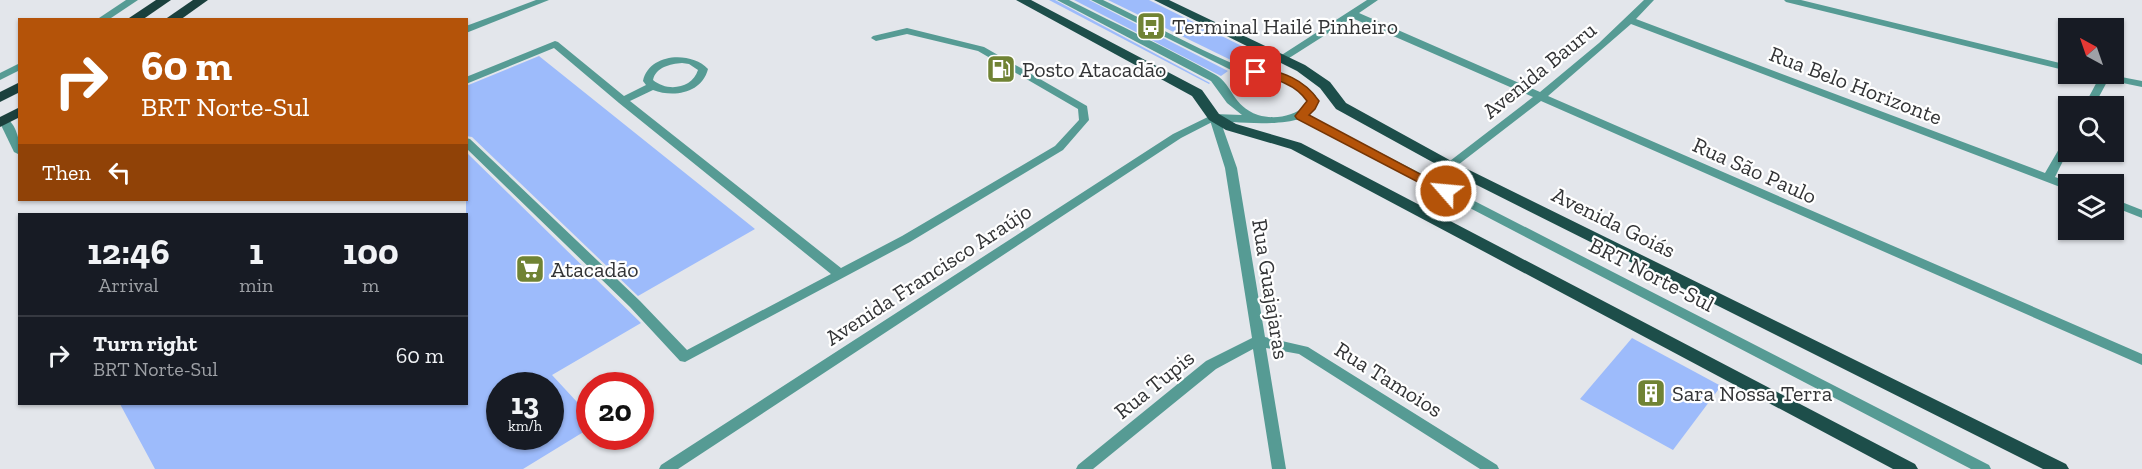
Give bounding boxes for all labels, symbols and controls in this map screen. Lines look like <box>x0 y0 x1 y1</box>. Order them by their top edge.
bus stop icon: Terminal Hailé Pinheiro <box>1135 10 1167 42</box>
place label: Terminal Hailé Pinheiro <box>1172 13 1398 40</box>
street label: Avenida Bauru <box>1477 16 1602 125</box>
north arrow <box>2058 18 2124 84</box>
map controls <box>2058 18 2124 240</box>
text: 60 m <box>141 40 232 91</box>
street label: Rua Belo Horizonte <box>1766 40 1946 131</box>
icon: right <box>42 42 120 120</box>
pin <box>1230 46 1281 97</box>
fuel station icon: Posto Atacadão <box>985 53 1017 85</box>
icon: arrive <box>1239 55 1272 88</box>
place label: Posto Atacadão <box>1022 56 1166 83</box>
text: BRT Norte-Sul <box>141 91 310 123</box>
button: search <box>2058 96 2124 162</box>
street label: Rua São Paulo <box>1689 131 1821 210</box>
icon: left <box>103 156 136 189</box>
text: Then <box>42 159 91 186</box>
position arrow <box>1414 159 1478 223</box>
button: layers <box>2058 174 2124 240</box>
street label: Avenida Goiás <box>1548 181 1680 264</box>
street label: Avenida Francisco Araújo <box>820 198 1037 351</box>
street label: Rua Guajajaras <box>1246 217 1295 361</box>
text: 12:46 <box>87 230 170 273</box>
text: 1 <box>249 230 264 273</box>
text: 100 <box>343 230 399 273</box>
street label: BRT Norte-Sul <box>1584 231 1719 318</box>
supermarket icon: Atacadão <box>514 253 546 285</box>
place label: Atacadão <box>551 256 639 283</box>
text: Arrival <box>98 273 159 297</box>
text: min <box>239 273 273 297</box>
text: m <box>362 273 379 297</box>
text: Turn right <box>93 330 197 357</box>
street label: Rua Tamoios <box>1330 336 1448 423</box>
icon: right <box>42 339 75 372</box>
text: 60 m <box>396 342 444 369</box>
street label: Rua Tupis <box>1109 344 1200 425</box>
text: BRT Norte-Sul <box>93 357 218 381</box>
speed limit sign: 20 <box>576 372 654 450</box>
building icon: Sara Nossa Terra <box>1635 377 1667 409</box>
place label: Sara Nossa Terra <box>1672 380 1833 407</box>
text: 13 <box>511 386 539 422</box>
text: km/h <box>508 417 542 435</box>

